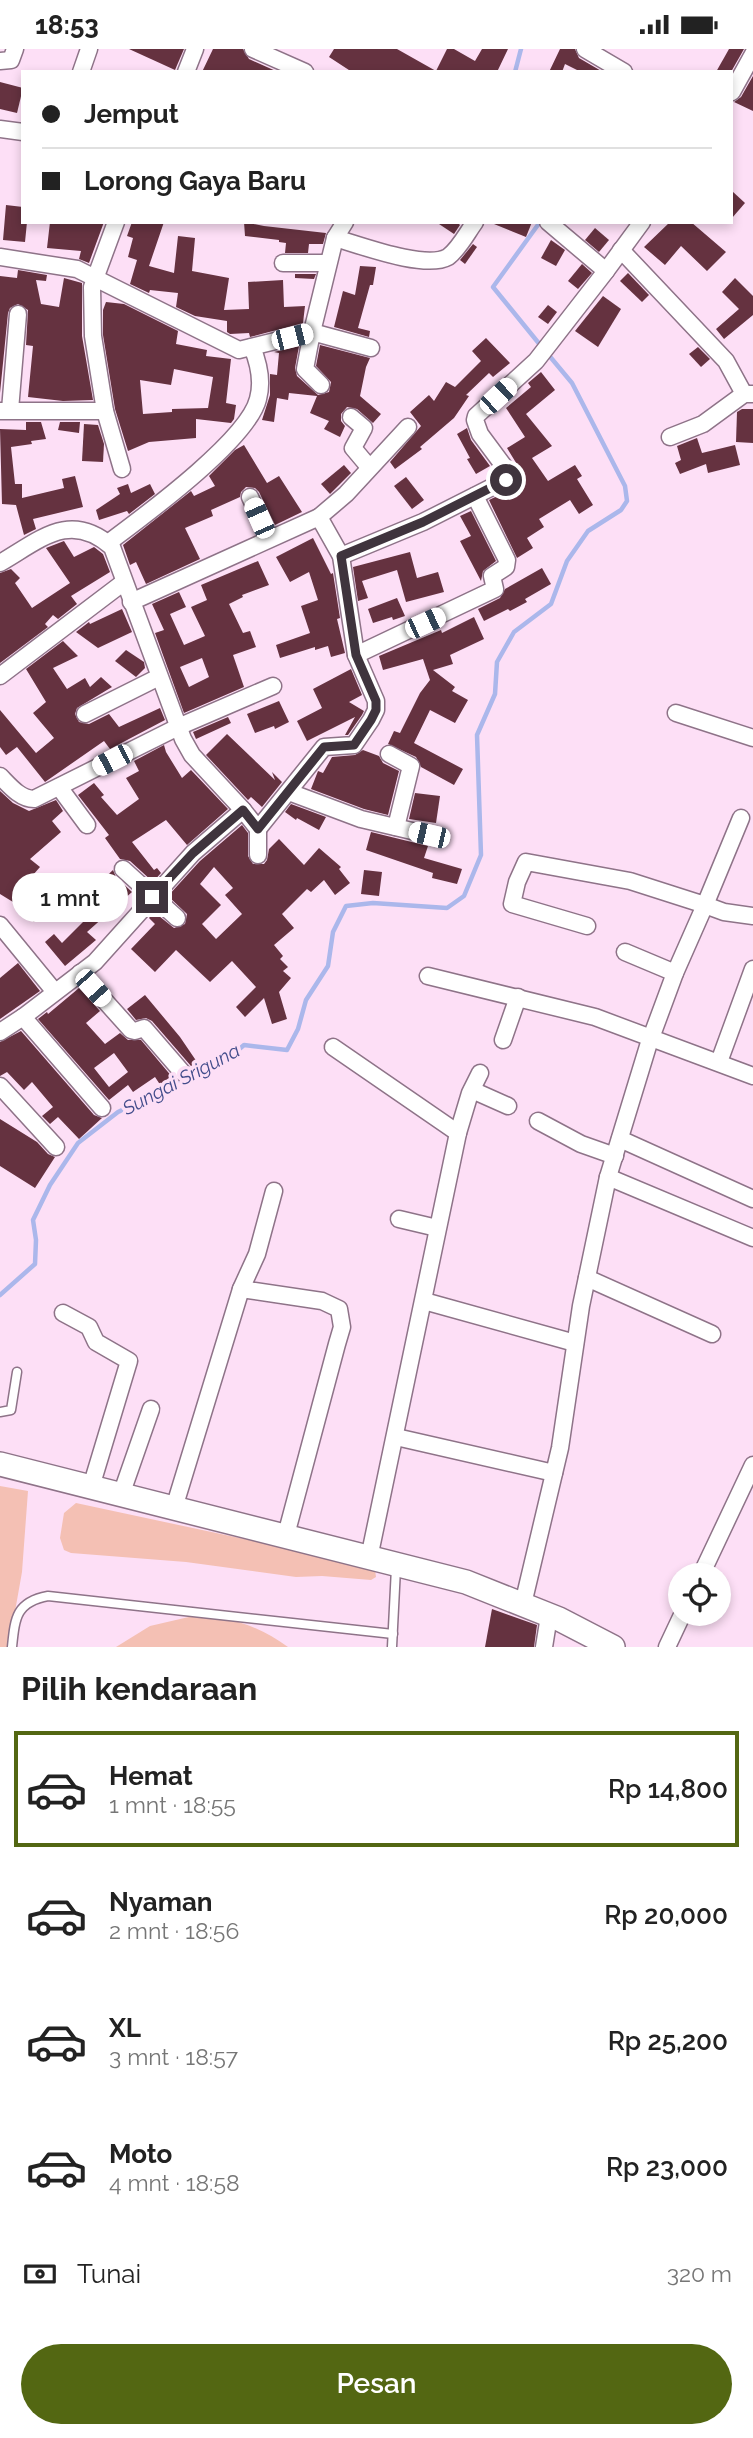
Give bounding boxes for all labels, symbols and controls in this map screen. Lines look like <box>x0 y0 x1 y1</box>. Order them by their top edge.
text: 18:53 <box>35 10 99 40</box>
text: Jemput <box>84 99 179 129</box>
text: Lorong Gaya Baru <box>84 166 306 196</box>
car <box>270 322 315 352</box>
car <box>476 374 521 418</box>
route start <box>490 464 522 496</box>
car <box>241 495 278 541</box>
car <box>402 605 449 641</box>
car <box>89 741 136 779</box>
car <box>407 820 452 850</box>
callout: 1 mnt <box>12 873 128 921</box>
route end <box>136 881 168 913</box>
text: 1 mnt <box>40 884 100 911</box>
car <box>72 965 115 1011</box>
water label: Sungai Sriguna <box>118 1039 243 1120</box>
map controls <box>668 1563 731 1626</box>
button: locate <box>668 1563 731 1626</box>
text: Pilih kendaraan <box>21 1670 257 1707</box>
icon: car <box>25 1758 88 1821</box>
text: Hemat <box>109 1761 193 1791</box>
text: Rp 14,800 <box>608 1774 728 1804</box>
text: 1 mnt · 18:55 <box>109 1791 236 1818</box>
icon: car <box>25 1884 88 1947</box>
text: Nyaman <box>109 1887 213 1917</box>
text: Rp 20,000 <box>604 1900 728 1930</box>
text: 2 mnt · 18:56 <box>109 1917 239 1944</box>
icon: car <box>25 2010 88 2073</box>
text: XL <box>109 2013 141 2043</box>
text: Rp 25,200 <box>608 2026 728 2056</box>
text: 3 mnt · 18:57 <box>109 2043 238 2070</box>
icon: car <box>25 2136 88 2199</box>
text: Moto <box>109 2139 172 2169</box>
text: Rp 23,000 <box>606 2152 728 2182</box>
text: 4 mnt · 18:58 <box>109 2169 240 2196</box>
icon: cash <box>21 2255 59 2293</box>
text: Tunai <box>77 2259 141 2289</box>
text: 320 m <box>667 2260 732 2287</box>
button: Pesan <box>21 2344 732 2424</box>

